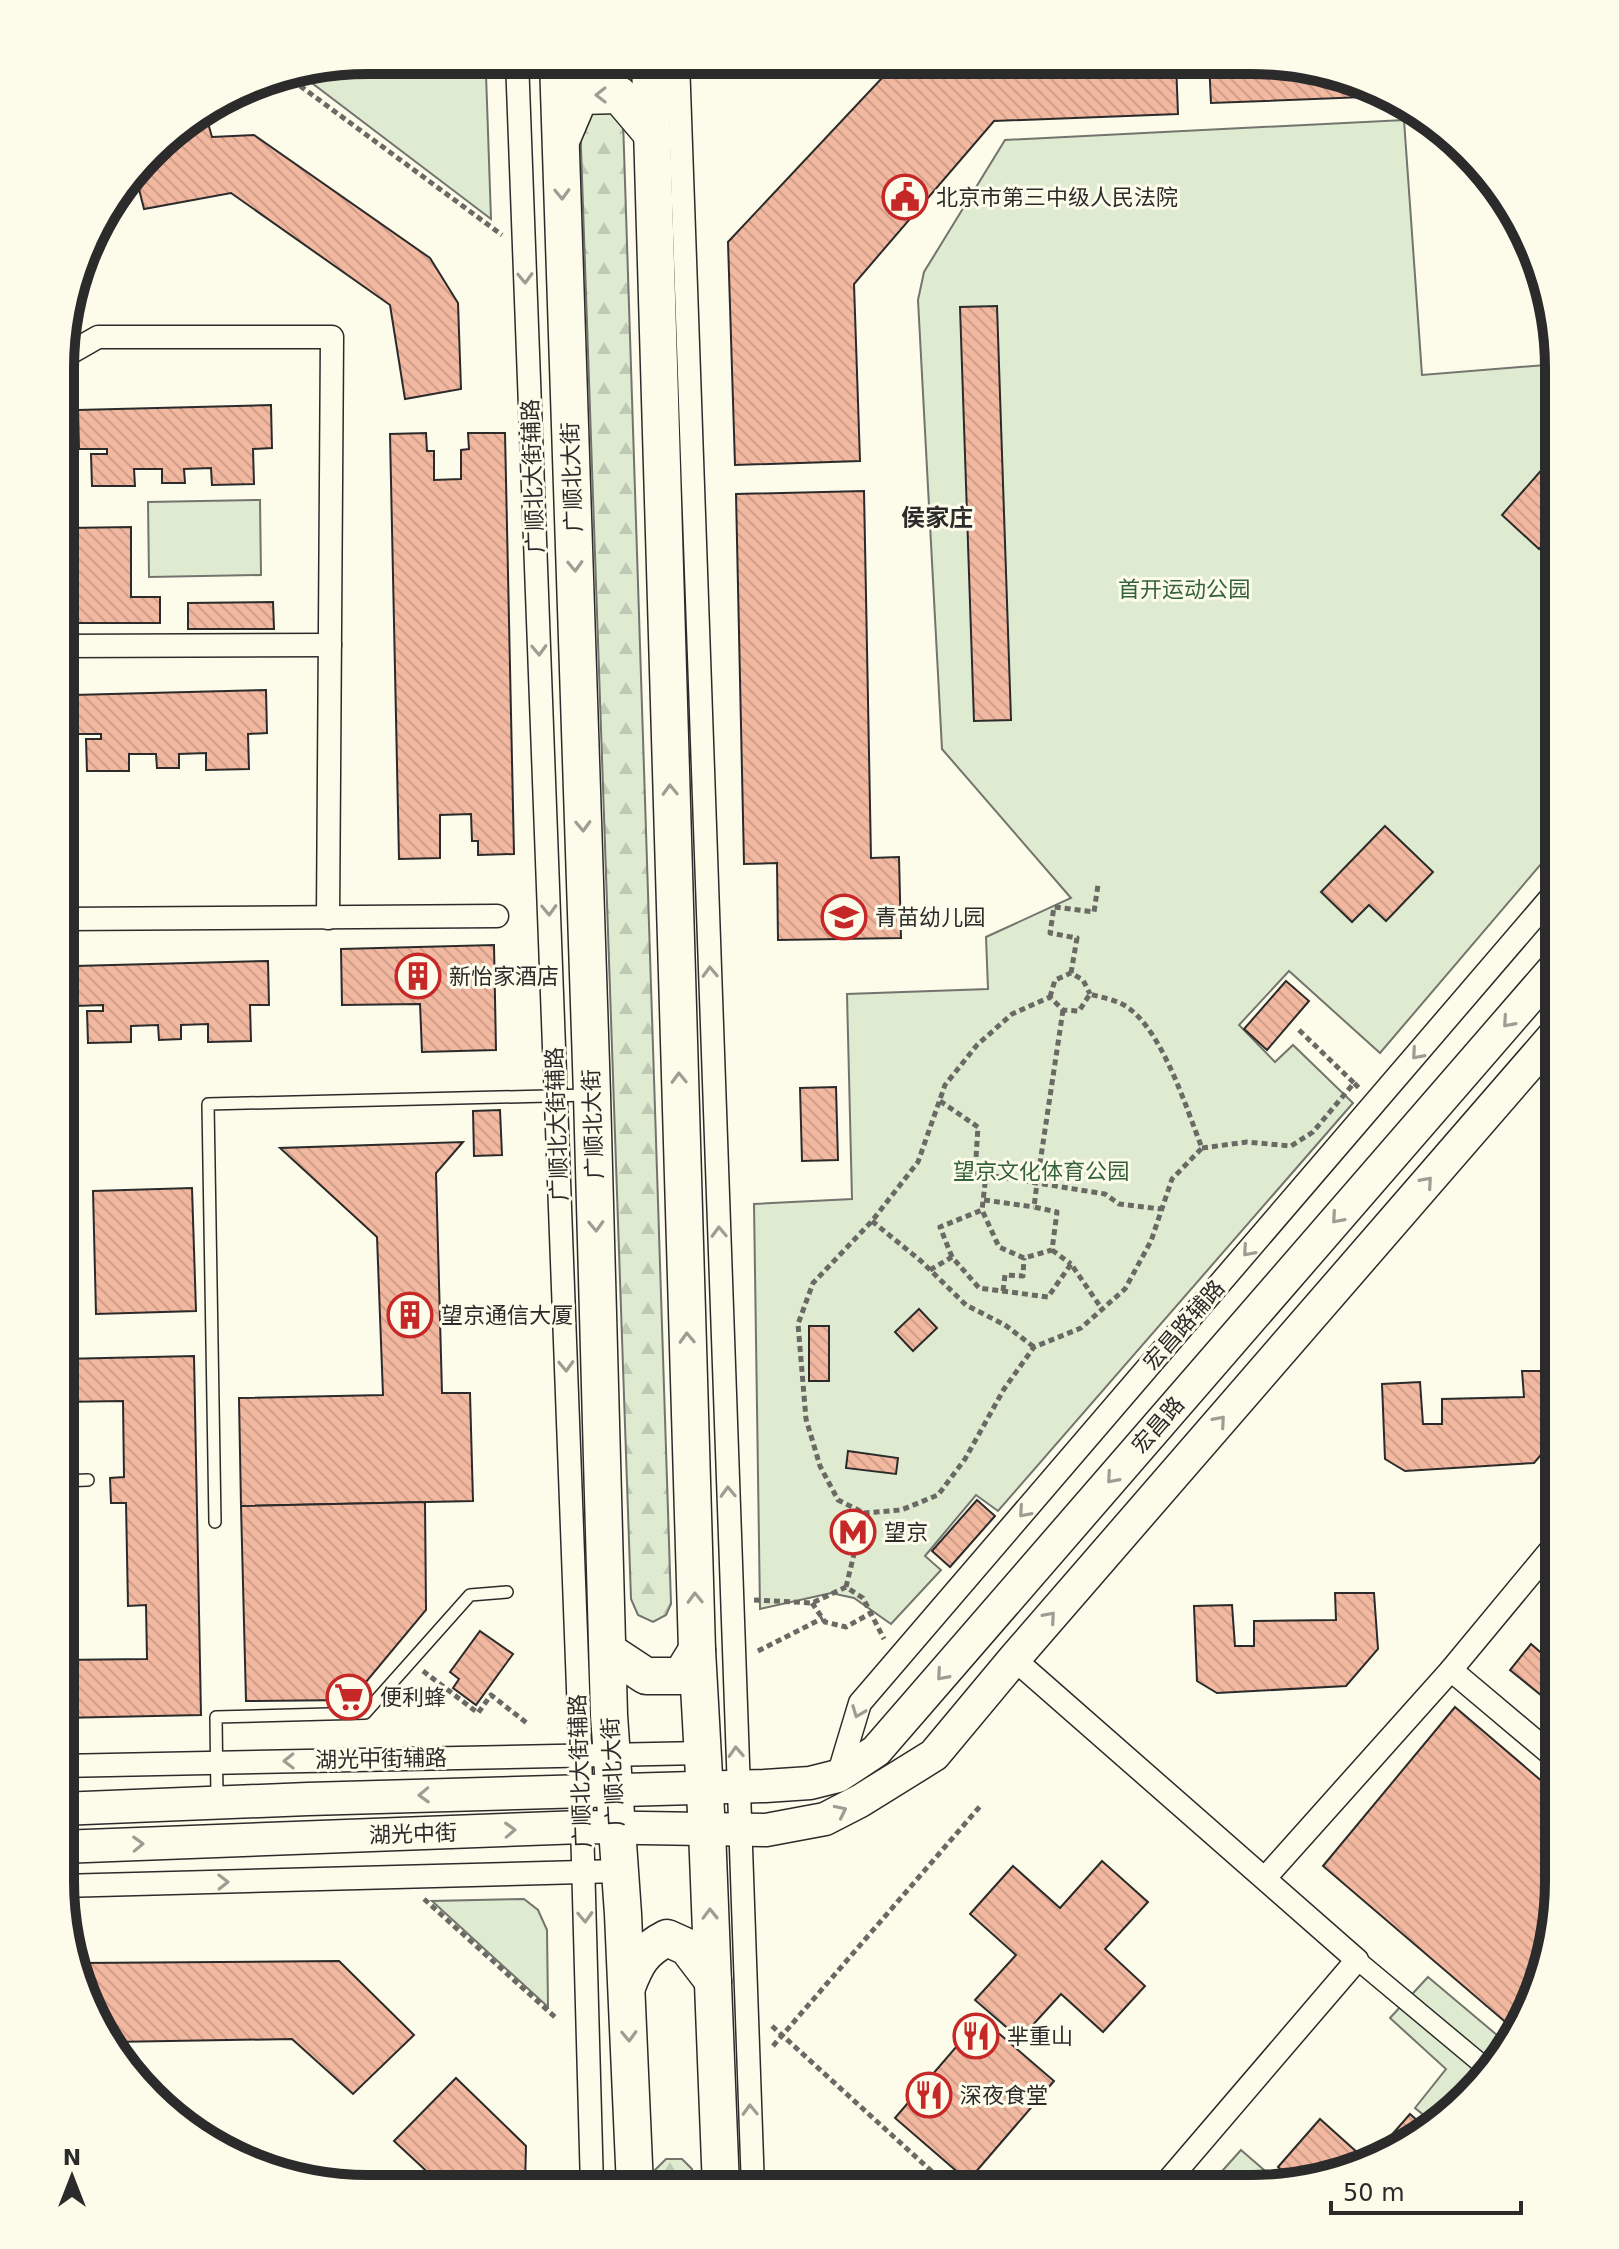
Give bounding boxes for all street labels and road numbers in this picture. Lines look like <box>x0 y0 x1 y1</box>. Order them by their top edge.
street label: 广顺北大街辅路 <box>518 399 548 553</box>
street label: 广顺北大街 <box>558 422 586 532</box>
street label: 广顺北大街辅路 <box>542 1047 572 1201</box>
street label: 广顺北大街 <box>579 1069 607 1179</box>
street label: 宏昌路辅路 <box>1138 1275 1230 1375</box>
street label: 宏昌路 <box>1127 1392 1189 1458</box>
street label: 广顺北大街辅路 <box>565 1694 595 1848</box>
street label: 广顺北大街 <box>598 1716 628 1828</box>
street label: 湖光中街辅路 <box>315 1745 447 1773</box>
street label: 湖光中街 <box>369 1820 457 1848</box>

